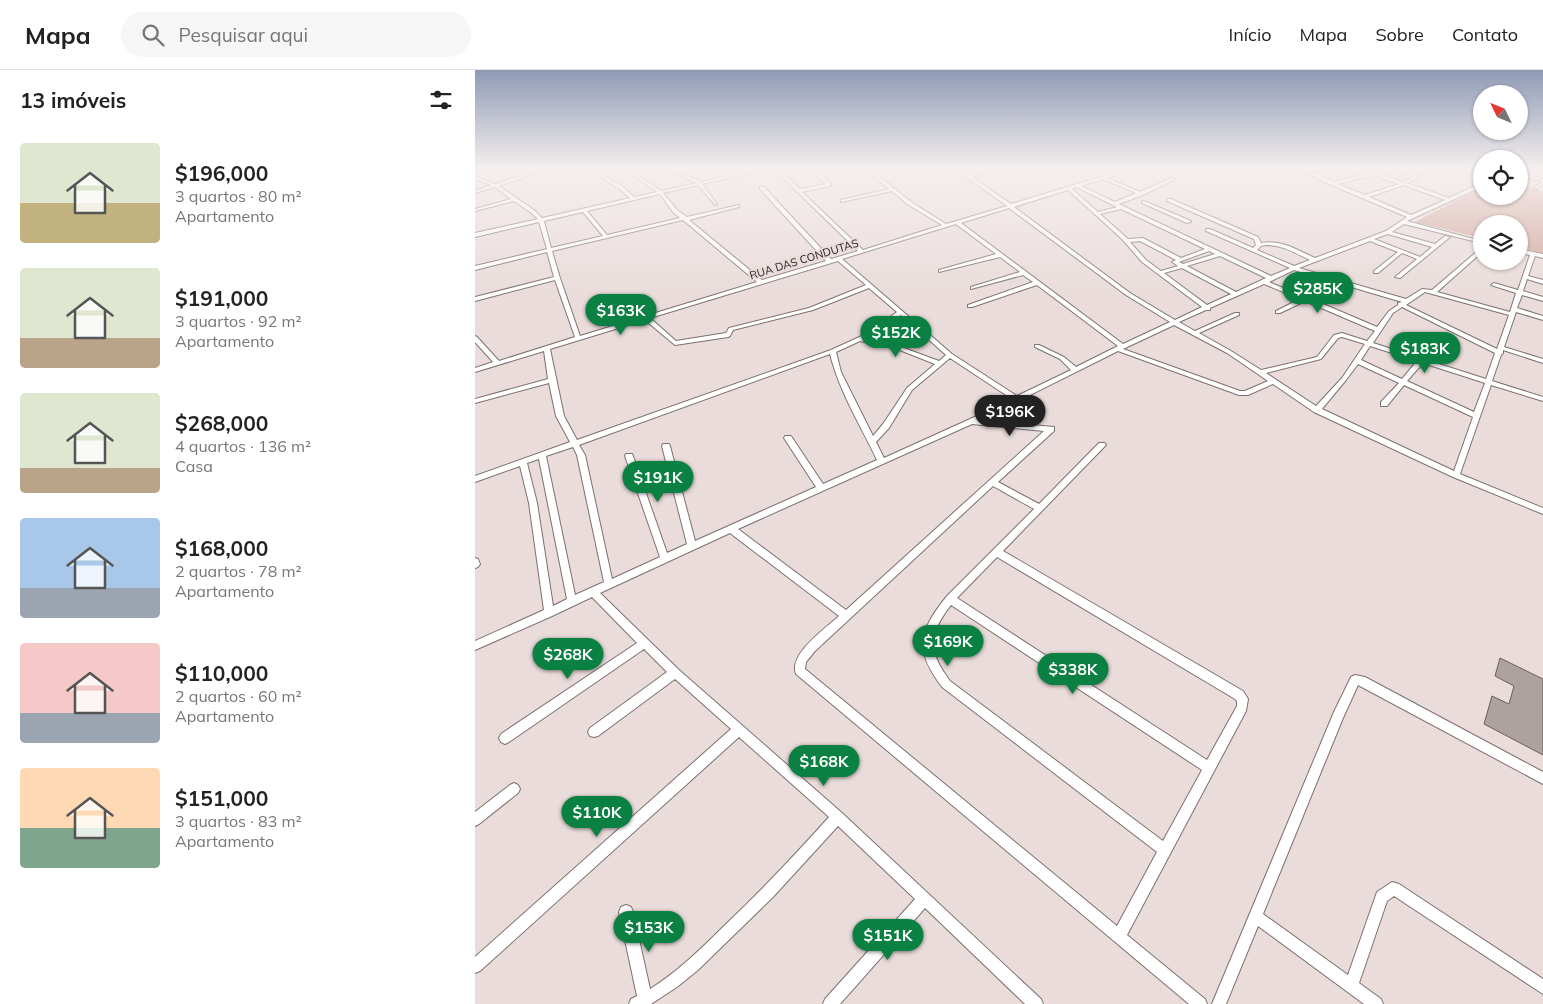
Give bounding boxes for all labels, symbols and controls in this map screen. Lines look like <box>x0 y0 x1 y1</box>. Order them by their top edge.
search box <box>121 12 471 57</box>
text: Mapa <box>25 20 91 50</box>
icon: search <box>139 21 167 49</box>
text: Pesquisar aqui <box>179 23 308 47</box>
text: Início <box>1229 23 1272 46</box>
text: Mapa <box>1300 23 1347 46</box>
text: Sobre <box>1375 23 1424 46</box>
text: Contato <box>1452 23 1518 46</box>
north arrow <box>1473 85 1527 140</box>
map controls <box>1473 85 1528 270</box>
icon: filters <box>427 86 455 114</box>
text: 13 imóveis <box>20 87 126 113</box>
button: locate <box>1473 150 1528 205</box>
text: $196,000 <box>175 160 268 186</box>
icon: home <box>60 163 120 223</box>
text: 3 quartos · 80 m² <box>175 186 302 206</box>
text: Apartamento <box>175 206 274 226</box>
button: layers <box>1473 215 1528 270</box>
street label: RUA DAS CONDUTAS <box>748 236 860 282</box>
pin: $285K <box>1283 272 1353 314</box>
text: $285K <box>1293 278 1343 298</box>
text: $191,000 <box>175 285 268 311</box>
icon: home <box>60 288 120 348</box>
pin: $163K <box>586 294 656 336</box>
text: $163K <box>596 300 646 320</box>
text: 3 quartos · 92 m² <box>175 311 302 331</box>
pin: $152K <box>861 316 931 358</box>
text: $152K <box>871 322 921 342</box>
text: Apartamento <box>175 331 274 351</box>
pin: $183K <box>1390 332 1460 374</box>
text: $183K <box>1400 338 1450 358</box>
pin: $196K <box>975 394 1045 437</box>
text: $196K <box>985 401 1035 421</box>
text: $268,000 <box>175 410 268 436</box>
icon: home <box>60 413 120 473</box>
text: 4 quartos · 136 m² <box>175 436 311 456</box>
text: Casa <box>175 456 213 476</box>
pin: $191K <box>623 460 693 503</box>
text: $191K <box>633 467 683 487</box>
text: $168,000 <box>175 535 268 561</box>
icon: home <box>60 538 120 598</box>
text: 2 quartos · 78 m² <box>175 561 302 581</box>
text: Apartamento <box>175 581 274 601</box>
pin: $169K <box>913 624 983 667</box>
text: $169K <box>923 631 973 651</box>
pin: $268K <box>533 638 603 680</box>
text: $268K <box>543 644 593 664</box>
pin: $338K <box>1038 652 1108 695</box>
text: $338K <box>1048 659 1098 679</box>
text: $110,000 <box>175 660 268 686</box>
icon: home <box>60 663 120 723</box>
text: 2 quartos · 60 m² <box>175 686 302 706</box>
text: Apartamento <box>175 706 274 726</box>
pin: $168K <box>789 744 859 787</box>
text: $168K <box>799 751 849 771</box>
text: $151,000 <box>175 785 268 811</box>
icon: home <box>60 788 120 848</box>
pin: $110K <box>562 796 632 838</box>
text: $110K <box>572 802 622 822</box>
text: 3 quartos · 83 m² <box>175 811 302 831</box>
text: Apartamento <box>175 831 274 851</box>
pin: $153K <box>614 910 684 953</box>
text: $153K <box>624 917 674 937</box>
pin: $151K <box>853 918 923 961</box>
text: $151K <box>863 925 913 945</box>

